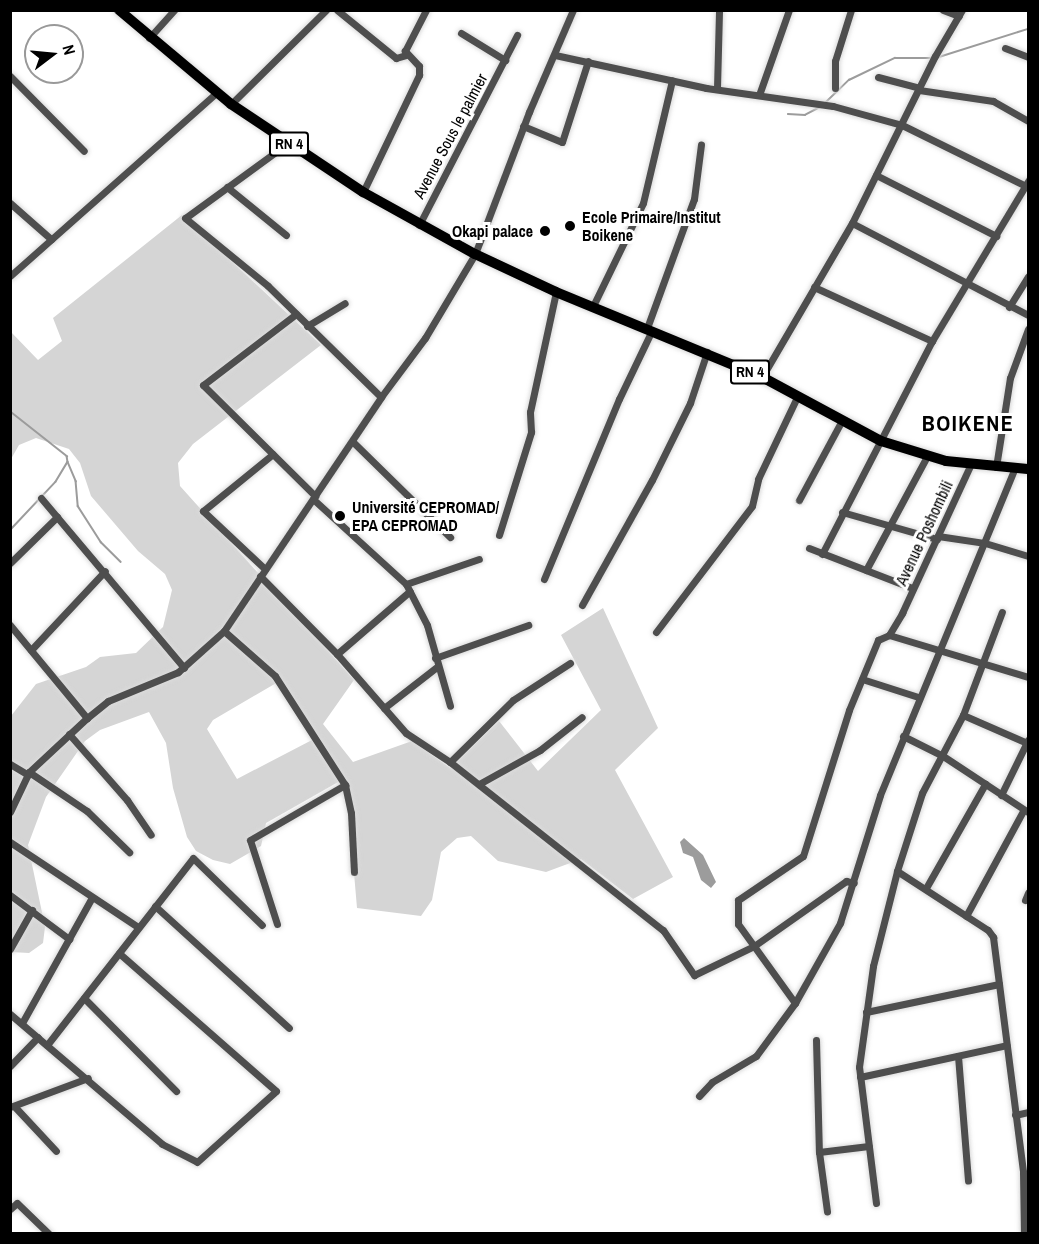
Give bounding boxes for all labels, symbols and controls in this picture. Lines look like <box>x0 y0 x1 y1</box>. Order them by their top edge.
north arrow <box>24 24 84 84</box>
text: N <box>57 42 81 57</box>
street label: Avenue Sous le palmier <box>409 70 491 202</box>
road number: RN 4 <box>268 132 310 156</box>
place label: Ecole Primaire/Institut Boikene <box>582 207 721 245</box>
marker: Ecole Primaire/Institut Boikene <box>563 219 577 233</box>
place label: Okapi palace <box>452 221 533 241</box>
marker: Okapi palace <box>538 224 552 238</box>
road number: RN 4 <box>729 360 771 384</box>
district label: BOIKENE <box>922 411 1014 437</box>
street label: Avenue Poshombili <box>891 477 957 589</box>
place label: Université CEPROMAD/ EPA CEPROMAD <box>352 497 499 535</box>
marker: Université CEPROMAD/ EPA CEPROMAD <box>333 509 347 523</box>

